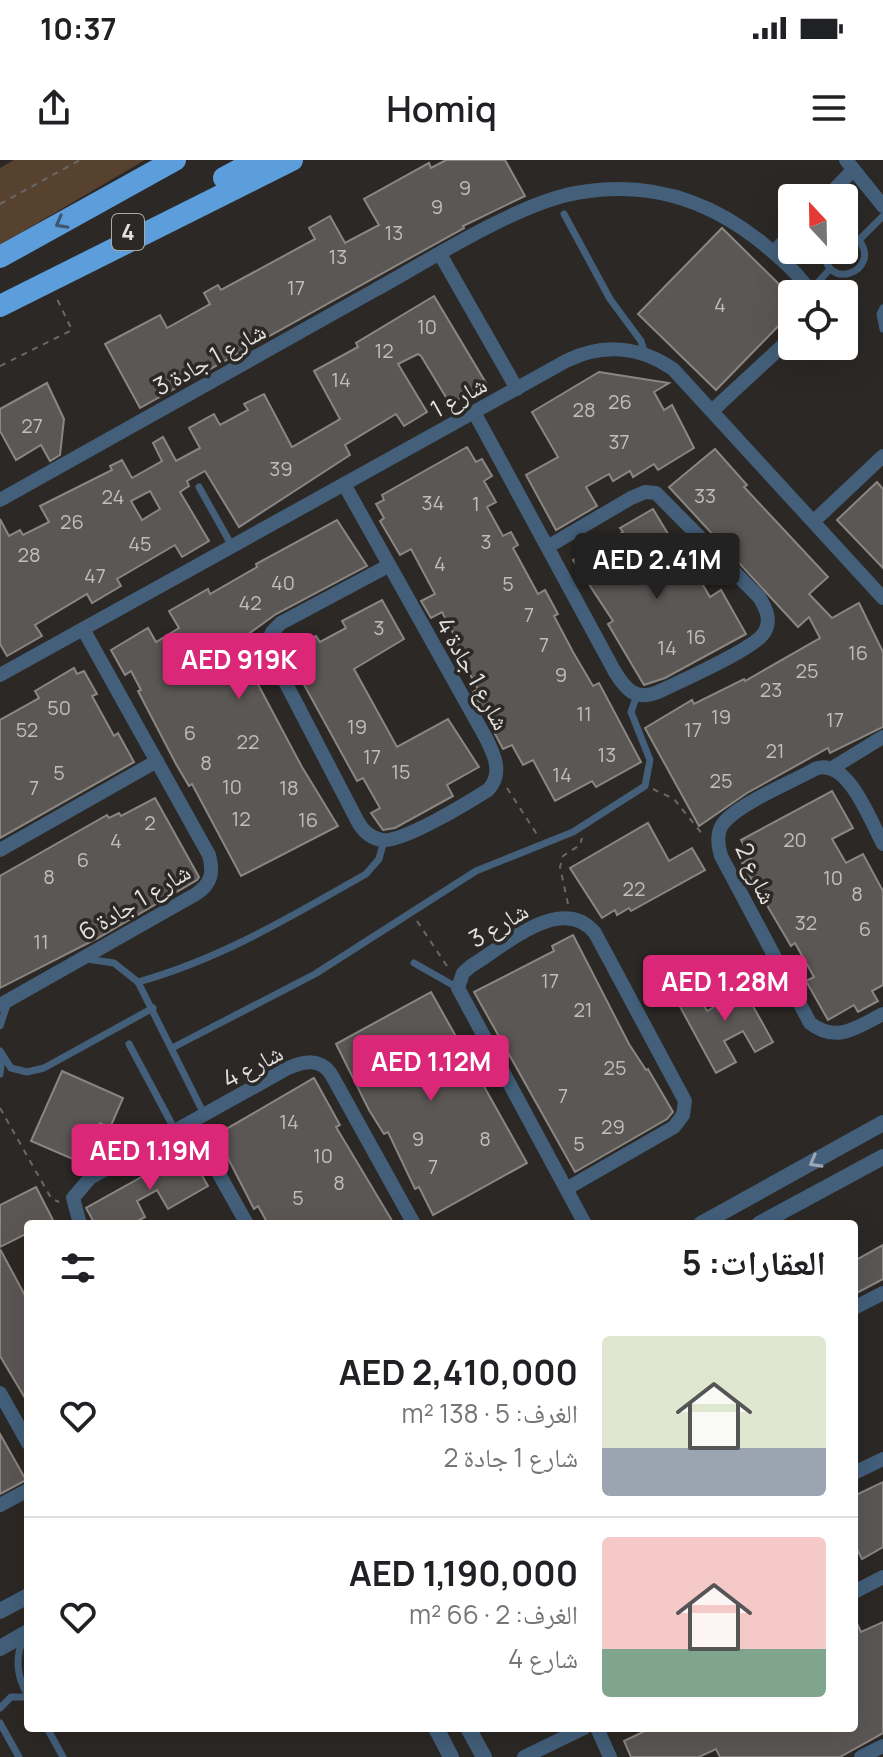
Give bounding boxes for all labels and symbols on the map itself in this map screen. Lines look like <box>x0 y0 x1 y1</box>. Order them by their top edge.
house number: 9 <box>459 174 471 201</box>
north arrow <box>778 184 858 264</box>
house number: 9 <box>431 193 443 220</box>
one-way arrow <box>55 213 70 229</box>
road number: 4 <box>112 214 144 250</box>
house number: 13 <box>385 219 403 246</box>
house number: 13 <box>329 243 347 270</box>
house number: 17 <box>287 274 305 301</box>
house number: 4 <box>714 291 726 318</box>
house number: 10 <box>417 313 437 340</box>
street label: شارع 1 جادة 3 <box>147 314 271 402</box>
house number: 12 <box>374 337 394 364</box>
house number: 14 <box>331 366 351 393</box>
street label: شارع 1 <box>424 367 492 425</box>
house number: 26 <box>608 388 632 415</box>
house number: 28 <box>572 396 596 423</box>
house number: 27 <box>21 412 43 439</box>
house number: 37 <box>608 428 630 455</box>
house number: 39 <box>269 455 293 482</box>
house number: 33 <box>694 482 716 509</box>
house number: 24 <box>102 483 124 510</box>
house number: 34 <box>422 489 444 516</box>
house number: 1 <box>472 490 480 517</box>
house number: 26 <box>60 508 84 535</box>
house number: 3 <box>480 528 492 555</box>
house number: 45 <box>128 530 152 557</box>
pin: AED 2.41M <box>565 533 749 601</box>
house number: 28 <box>17 541 41 568</box>
house number: 4 <box>434 550 446 577</box>
house number: 47 <box>84 562 106 589</box>
house number: 40 <box>271 569 295 596</box>
house number: 5 <box>502 570 514 597</box>
house number: 42 <box>238 589 262 616</box>
house number: 7 <box>524 601 534 628</box>
street label: شارع 1 جادة 4 <box>429 610 519 736</box>
house number: 3 <box>373 614 385 641</box>
house number: 16 <box>686 623 706 650</box>
house number: 7 <box>539 631 549 658</box>
pin: AED 919K <box>156 633 322 701</box>
house number: 14 <box>657 634 677 661</box>
house number: 16 <box>848 639 868 666</box>
house number: 25 <box>796 657 818 684</box>
house number: 9 <box>555 661 567 688</box>
house number: 23 <box>760 676 782 703</box>
house number: 50 <box>47 694 71 721</box>
house number: 11 <box>576 700 592 727</box>
house number: 19 <box>711 703 731 730</box>
house number: 17 <box>826 706 844 733</box>
house number: 19 <box>347 713 367 740</box>
house number: 52 <box>16 716 38 743</box>
house number: 17 <box>684 716 702 743</box>
house number: 6 <box>184 719 196 746</box>
house number: 22 <box>237 728 259 755</box>
house number: 21 <box>765 737 785 764</box>
house number: 13 <box>598 741 616 768</box>
house number: 17 <box>363 743 381 770</box>
house number: 8 <box>200 749 212 776</box>
house number: 15 <box>391 758 411 785</box>
house number: 5 <box>53 759 65 786</box>
house number: 14 <box>552 761 572 788</box>
house number: 25 <box>710 767 732 794</box>
house number: 10 <box>222 773 242 800</box>
house number: 7 <box>29 774 39 801</box>
house number: 18 <box>279 774 299 801</box>
house number: 12 <box>231 805 251 832</box>
house number: 16 <box>298 806 318 833</box>
house number: 2 <box>144 809 156 836</box>
house number: 20 <box>783 826 807 853</box>
house number: 4 <box>110 827 122 854</box>
street label: شارع 2 <box>728 837 786 909</box>
house number: 6 <box>77 846 89 873</box>
street label: شارع 1 جادة 6 <box>72 855 196 947</box>
house number: 8 <box>43 863 55 890</box>
house number: 10 <box>823 864 843 891</box>
house number: 22 <box>623 875 645 902</box>
house number: 8 <box>851 880 863 907</box>
street label: شارع 3 <box>462 893 534 955</box>
house number: 32 <box>795 909 817 936</box>
house number: 6 <box>859 915 871 942</box>
house number: 11 <box>33 928 49 955</box>
pin: AED 1.28M <box>633 955 817 1023</box>
house number: 17 <box>541 967 559 994</box>
house number: 21 <box>573 996 593 1023</box>
street label: شارع 4 <box>216 1035 288 1095</box>
pin: AED 1.12M <box>339 1035 523 1103</box>
house number: 25 <box>604 1054 626 1081</box>
house number: 7 <box>558 1082 568 1109</box>
house number: 14 <box>279 1108 299 1135</box>
house number: 29 <box>601 1113 625 1140</box>
pin: AED 1.19M <box>58 1124 242 1192</box>
house number: 9 <box>412 1125 424 1152</box>
house number: 8 <box>479 1125 491 1152</box>
house number: 5 <box>573 1130 585 1157</box>
house number: 10 <box>313 1142 333 1169</box>
one-way arrow <box>809 1152 824 1168</box>
house number: 7 <box>428 1153 438 1180</box>
house number: 8 <box>333 1169 345 1196</box>
house number: 5 <box>292 1184 304 1211</box>

